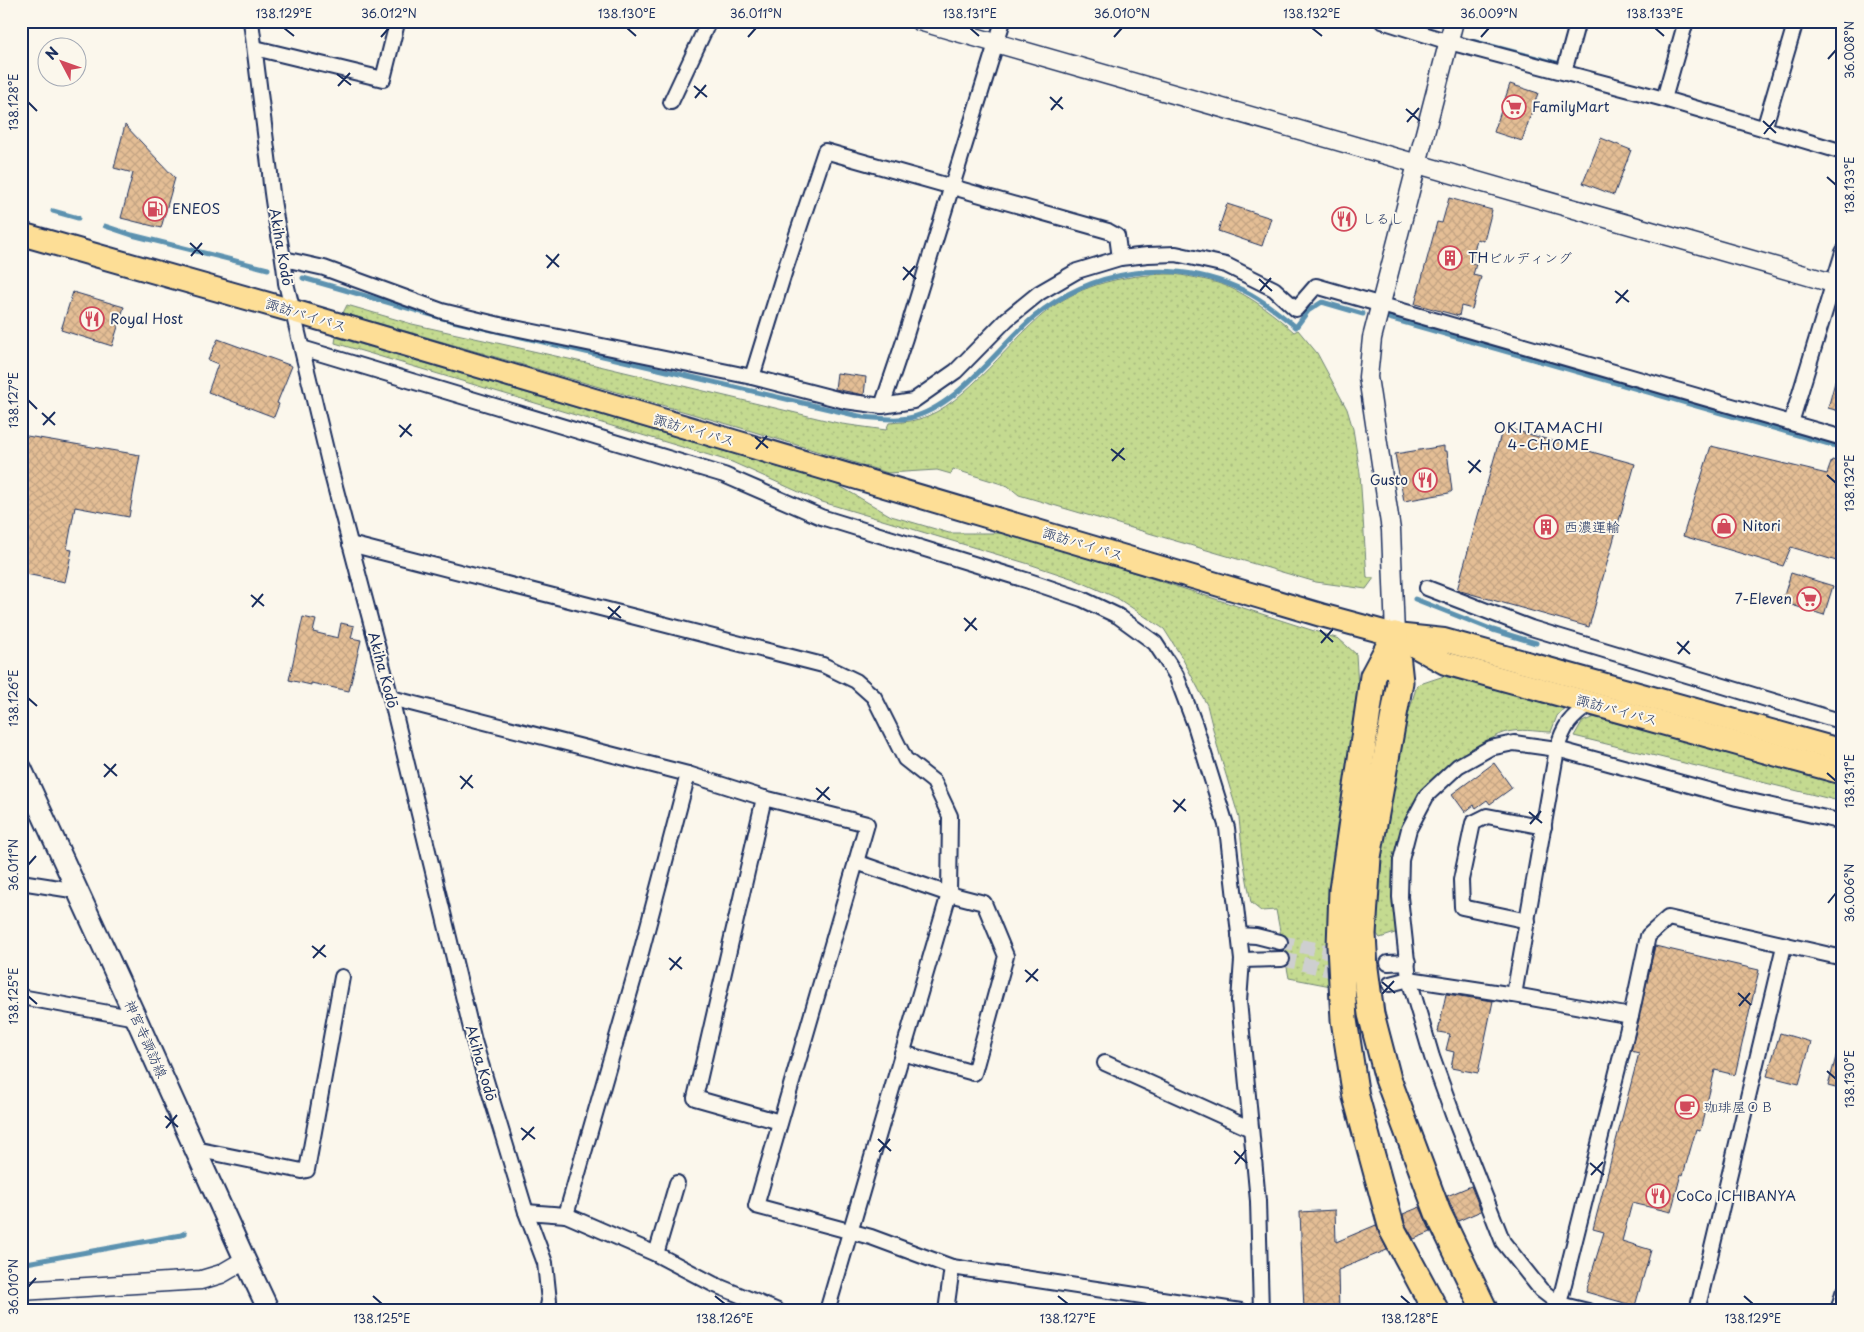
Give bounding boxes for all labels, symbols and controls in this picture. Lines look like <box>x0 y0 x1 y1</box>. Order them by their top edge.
text: 138.129°E <box>256 4 312 22</box>
text: 36.012°N <box>361 4 417 22</box>
text: 138.130°E <box>598 4 656 22</box>
text: 36.011°N <box>730 4 782 22</box>
text: 138.131°E <box>943 4 997 22</box>
text: 36.010°N <box>1094 4 1150 22</box>
text: 138.132°E <box>1283 4 1341 22</box>
text: 36.009°N <box>1460 4 1518 22</box>
text: 138.133°E <box>1626 4 1684 22</box>
text: 36.008°N <box>1840 21 1858 79</box>
north arrow <box>38 38 88 88</box>
text: N <box>40 42 63 64</box>
text: 138.128°E <box>4 73 22 131</box>
supermarket icon: FamilyMart <box>1501 94 1527 120</box>
place label: FamilyMart <box>1532 96 1610 117</box>
text: 138.133°E <box>1840 156 1858 214</box>
fuel station icon: ENEOS <box>142 196 168 222</box>
place label: ENEOS <box>172 198 220 219</box>
street label: Akiha Kodō <box>264 206 299 287</box>
restaurant icon: しるし <box>1331 206 1357 232</box>
place label: しるし <box>1362 208 1404 229</box>
building icon: THビルディング <box>1437 245 1463 271</box>
place label: THビルディング <box>1468 247 1572 268</box>
street label: 諏訪バイパス <box>263 292 349 337</box>
restaurant icon: Royal Host <box>79 306 105 332</box>
place label: Royal Host <box>110 308 183 329</box>
text: 138.127°E <box>4 372 22 428</box>
street label: 諏訪バイパス <box>651 408 737 451</box>
district label: OKITAMACHI 4-CHOME <box>1494 415 1604 455</box>
text: 138.132°E <box>1840 454 1858 512</box>
restaurant icon: Gusto <box>1412 467 1438 493</box>
place label: Gusto <box>1370 469 1408 490</box>
shop icon: Nitori <box>1711 513 1737 539</box>
building icon: 西濃運輸 <box>1533 514 1559 540</box>
place label: Nitori <box>1742 515 1781 536</box>
place label: 西濃運輸 <box>1564 516 1620 537</box>
street label: 諏訪バイパス <box>1040 521 1126 566</box>
supermarket icon: 7-Eleven <box>1796 586 1822 612</box>
place label: 7-Eleven <box>1735 588 1792 609</box>
street label: Akiha Kodō <box>363 629 404 711</box>
text: 138.126°E <box>4 669 22 727</box>
street label: 諏訪バイパス <box>1574 689 1660 730</box>
text: 138.131°E <box>1840 754 1858 808</box>
text: 36.011°N <box>4 839 22 891</box>
text: 36.006°N <box>1840 864 1858 922</box>
text: 138.125°E <box>4 968 22 1024</box>
street label: 神宮寺諏訪線 <box>120 996 173 1081</box>
street label: Akiha Kodō <box>461 1022 502 1104</box>
text: 138.130°E <box>1840 1050 1858 1108</box>
cafe icon: 珈琲屋ＯＢ <box>1674 1094 1700 1120</box>
place label: 珈琲屋ＯＢ <box>1704 1096 1774 1117</box>
restaurant icon: CoCo ICHIBANYA <box>1645 1183 1671 1209</box>
place label: CoCo ICHIBANYA <box>1676 1185 1796 1206</box>
text: 36.010°N <box>4 1259 22 1315</box>
text: 138.125°E <box>354 1309 410 1327</box>
text: 138.126°E <box>696 1309 754 1327</box>
text: 138.127°E <box>1040 1309 1096 1327</box>
text: 138.128°E <box>1381 1309 1439 1327</box>
text: 138.129°E <box>1725 1309 1781 1327</box>

